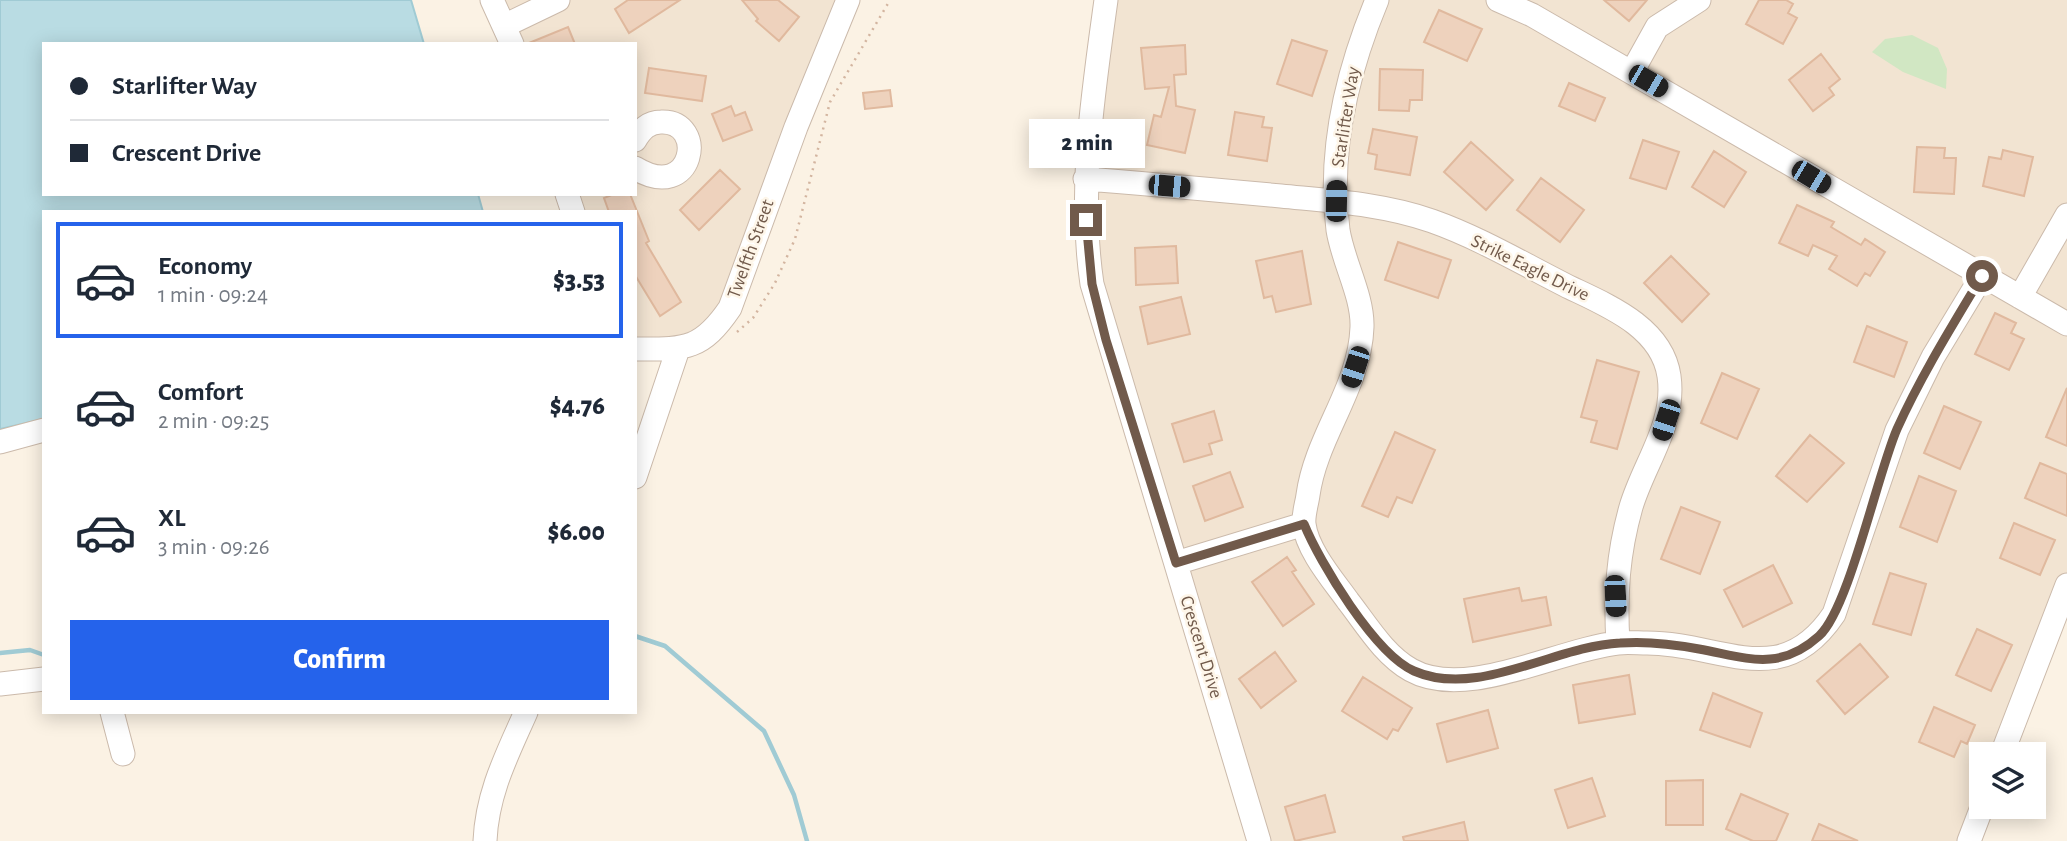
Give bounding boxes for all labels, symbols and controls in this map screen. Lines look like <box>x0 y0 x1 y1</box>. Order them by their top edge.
car <box>1625 61 1672 101</box>
street label: Starlifter Way <box>1329 65 1363 169</box>
text: Starlifter Way <box>112 73 257 99</box>
callout: 2 min <box>1028 118 1144 168</box>
text: 2 min <box>1061 132 1113 155</box>
text: Crescent Drive <box>112 140 261 166</box>
car <box>1788 157 1835 197</box>
car <box>1148 174 1191 198</box>
car <box>1326 180 1347 222</box>
street label: Twelfth Street <box>724 197 778 301</box>
route end <box>1070 204 1102 236</box>
street label: Strike Eagle Drive <box>1468 231 1592 305</box>
icon: car <box>74 249 137 312</box>
text: Economy <box>158 253 252 279</box>
route start <box>1966 260 1998 292</box>
text: $3.53 <box>553 267 605 293</box>
text: 1 min · 09:24 <box>158 284 268 307</box>
car <box>1339 344 1372 390</box>
icon: car <box>74 375 137 438</box>
text: Comfort <box>158 379 243 405</box>
text: $4.76 <box>550 393 605 419</box>
car <box>1650 397 1683 443</box>
text: 2 min · 09:25 <box>158 410 269 433</box>
icon: car <box>74 501 137 564</box>
text: XL <box>158 505 185 531</box>
text: $6.00 <box>548 519 605 545</box>
text: 3 min · 09:26 <box>158 536 269 559</box>
car <box>1604 574 1627 618</box>
street label: Crescent Drive <box>1176 594 1226 700</box>
button: Confirm <box>70 620 609 700</box>
map controls <box>1969 742 2046 819</box>
button: layers <box>1969 742 2046 819</box>

